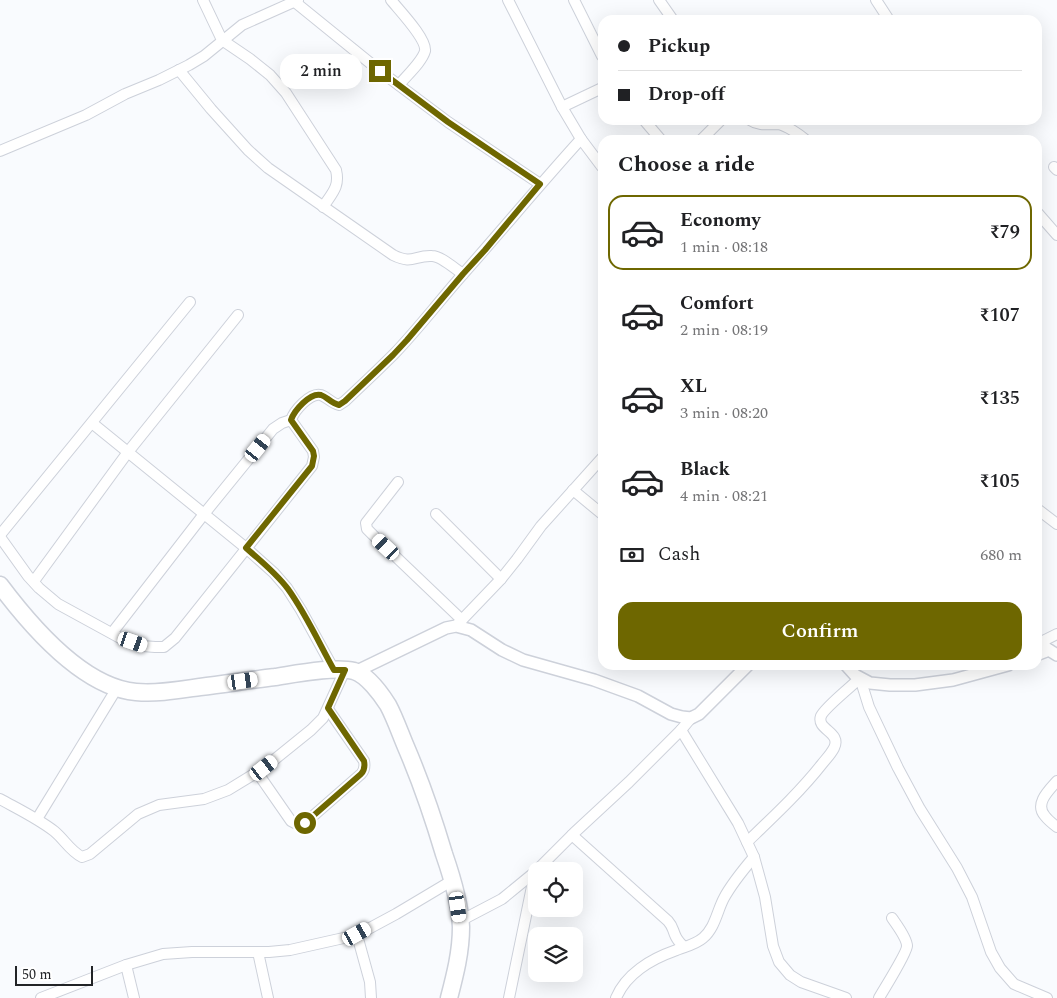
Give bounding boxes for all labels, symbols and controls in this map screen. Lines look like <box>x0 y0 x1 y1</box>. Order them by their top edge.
text: Pickup <box>648 32 710 61</box>
callout: 2 min <box>280 54 362 88</box>
text: 2 min <box>300 59 342 83</box>
route end <box>369 60 391 82</box>
text: Drop-off <box>648 80 725 109</box>
text: Choose a ride <box>618 148 755 181</box>
text: Economy <box>680 206 761 235</box>
icon: car <box>620 210 665 255</box>
text: ₹79 <box>989 218 1020 247</box>
text: 1 min · 08:18 <box>680 235 768 259</box>
text: Comfort <box>680 289 754 318</box>
icon: car <box>620 293 665 338</box>
text: ₹107 <box>979 301 1020 330</box>
text: 2 min · 08:19 <box>680 318 768 342</box>
text: XL <box>680 372 707 401</box>
icon: car <box>620 376 665 421</box>
text: ₹135 <box>979 384 1020 413</box>
text: 3 min · 08:20 <box>680 401 768 425</box>
car <box>242 432 273 464</box>
text: Black <box>680 455 730 484</box>
icon: car <box>620 459 665 504</box>
text: ₹105 <box>979 467 1020 496</box>
text: 4 min · 08:21 <box>680 484 768 508</box>
car <box>369 531 402 563</box>
text: Cash <box>658 540 700 569</box>
icon: cash <box>618 541 646 569</box>
text: 680 m <box>980 543 1022 567</box>
button: Confirm <box>618 602 1022 660</box>
car <box>116 630 149 654</box>
car <box>227 671 258 691</box>
car <box>247 753 280 783</box>
route start <box>294 812 316 834</box>
map controls <box>528 862 583 982</box>
button: locate <box>528 862 583 917</box>
car <box>448 891 467 923</box>
car <box>340 920 373 948</box>
button: layers <box>528 927 583 982</box>
scale bar <box>15 963 92 986</box>
text: 50 m <box>22 964 52 985</box>

